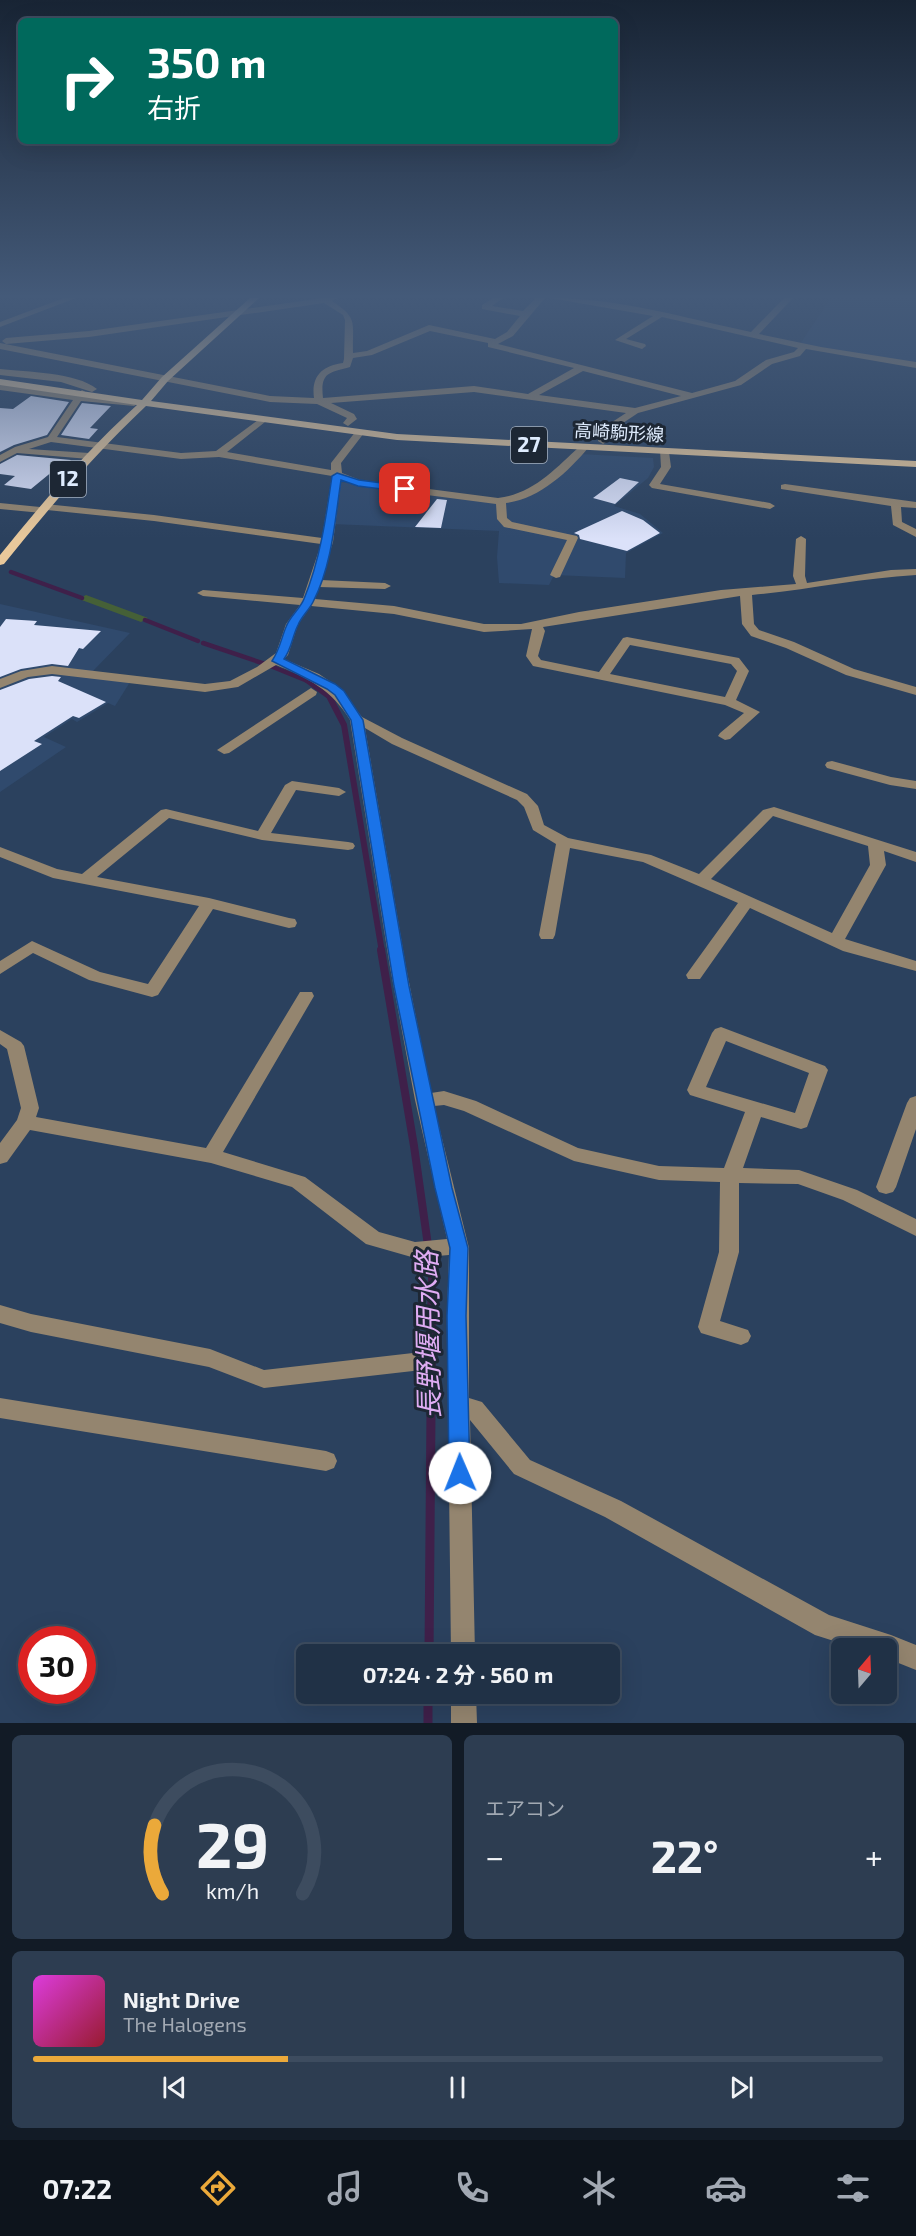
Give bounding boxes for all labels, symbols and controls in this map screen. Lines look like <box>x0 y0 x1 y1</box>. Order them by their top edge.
text: 350 m <box>147 36 267 86</box>
icon: right <box>48 42 126 120</box>
text: 右折 <box>147 91 201 123</box>
street label: 高崎駒形線 <box>574 419 665 445</box>
road number: 27 <box>511 427 547 463</box>
road number: 12 <box>50 461 86 497</box>
pin <box>379 463 430 514</box>
icon: arrive <box>388 472 421 505</box>
water label: 長野堰用水路 <box>409 1249 445 1419</box>
position arrow <box>428 1441 492 1505</box>
speed limit sign: 30 <box>18 1626 96 1704</box>
north arrow <box>831 1638 897 1704</box>
map controls <box>831 1638 897 1704</box>
text: 07:24 · 2 分 · 560 m <box>363 1661 553 1687</box>
text: エアコン <box>485 1796 565 1820</box>
text: 29 <box>195 1806 269 1881</box>
text: 22° <box>651 1828 718 1882</box>
text: − <box>485 1836 504 1876</box>
text: + <box>865 1836 883 1876</box>
text: km/h <box>205 1878 259 1903</box>
text: Night Drive <box>123 1986 240 2012</box>
text: The Halogens <box>123 2012 247 2036</box>
icon: previous <box>158 2071 191 2104</box>
icon: pause <box>441 2071 474 2104</box>
icon: next <box>725 2071 758 2104</box>
icon: directions <box>197 2167 239 2209</box>
icon: music <box>324 2167 366 2209</box>
icon: phone <box>451 2167 493 2209</box>
icon: climate <box>578 2167 620 2209</box>
icon: car <box>705 2167 747 2209</box>
icon: filters <box>832 2167 874 2209</box>
text: 07:22 <box>42 2172 112 2204</box>

